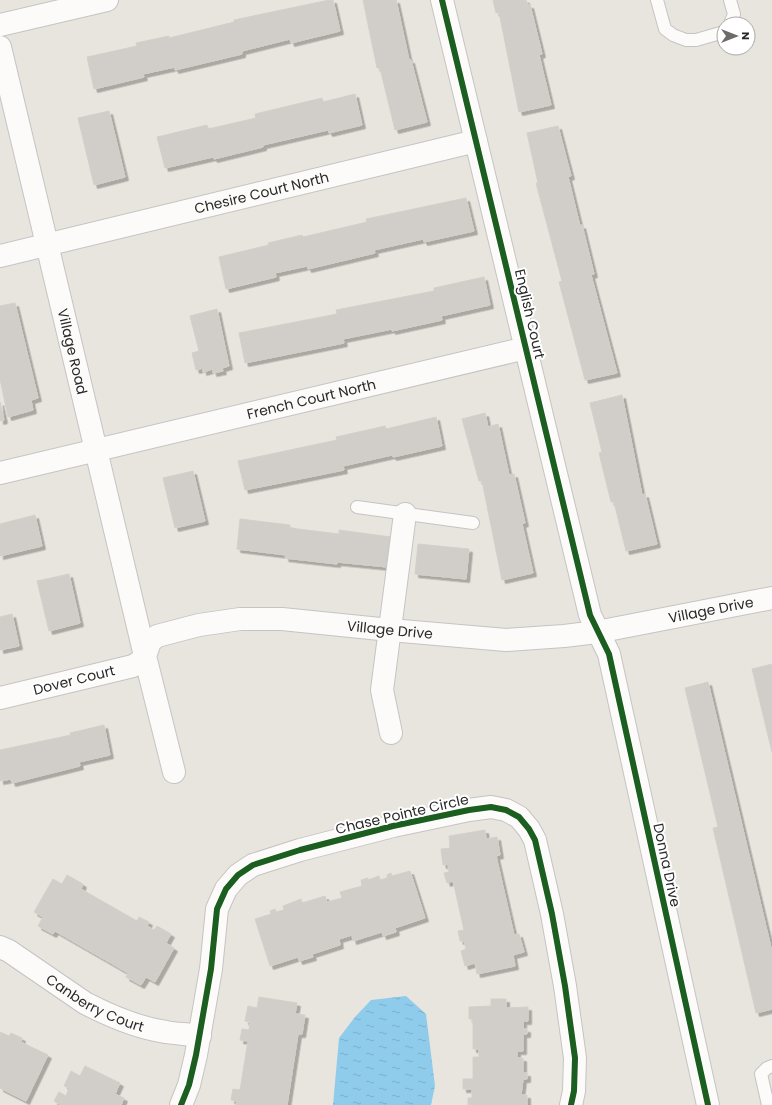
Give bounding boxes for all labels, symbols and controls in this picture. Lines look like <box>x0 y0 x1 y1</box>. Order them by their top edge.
north arrow <box>716 16 756 56</box>
text: N <box>738 32 754 40</box>
street label: Chesire Court North <box>192 167 331 219</box>
street label: English Court <box>510 267 550 361</box>
street label: Village Road <box>53 307 92 396</box>
street label: French Court North <box>245 374 378 424</box>
street label: Village Drive <box>667 592 756 628</box>
street label: Village Drive <box>346 616 434 644</box>
street label: Dover Court <box>31 660 117 700</box>
street label: Chase Pointe Circle <box>333 789 471 839</box>
street label: Donna Drive <box>648 821 686 909</box>
street label: Canberry Court <box>42 969 146 1037</box>

